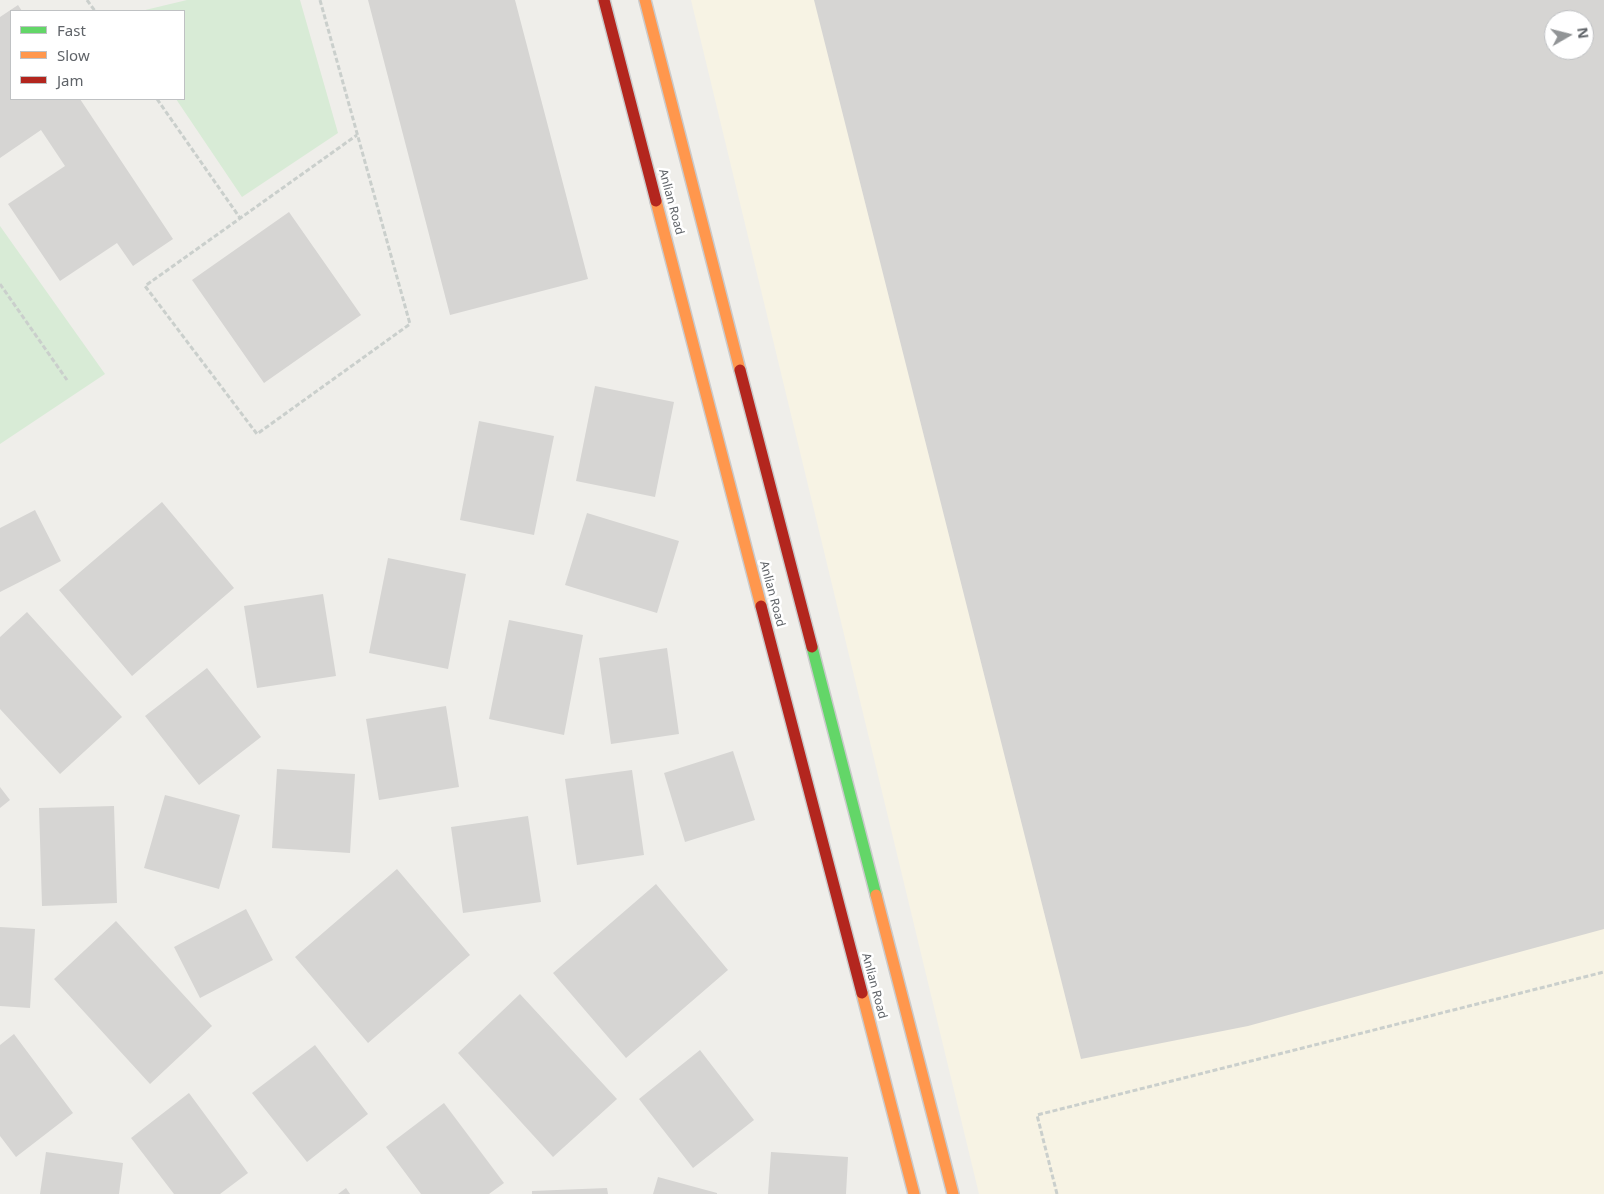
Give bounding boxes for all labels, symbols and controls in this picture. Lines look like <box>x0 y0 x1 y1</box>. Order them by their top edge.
legend <box>10 10 185 100</box>
north arrow <box>1544 10 1594 60</box>
text: Fast <box>57 20 86 40</box>
text: N <box>1573 26 1594 40</box>
text: Slow <box>57 45 90 65</box>
text: Jam <box>57 70 84 90</box>
street label: Anlian Road <box>655 168 687 236</box>
street label: Anlian Road <box>756 560 788 628</box>
street label: Anlian Road <box>858 952 890 1020</box>

